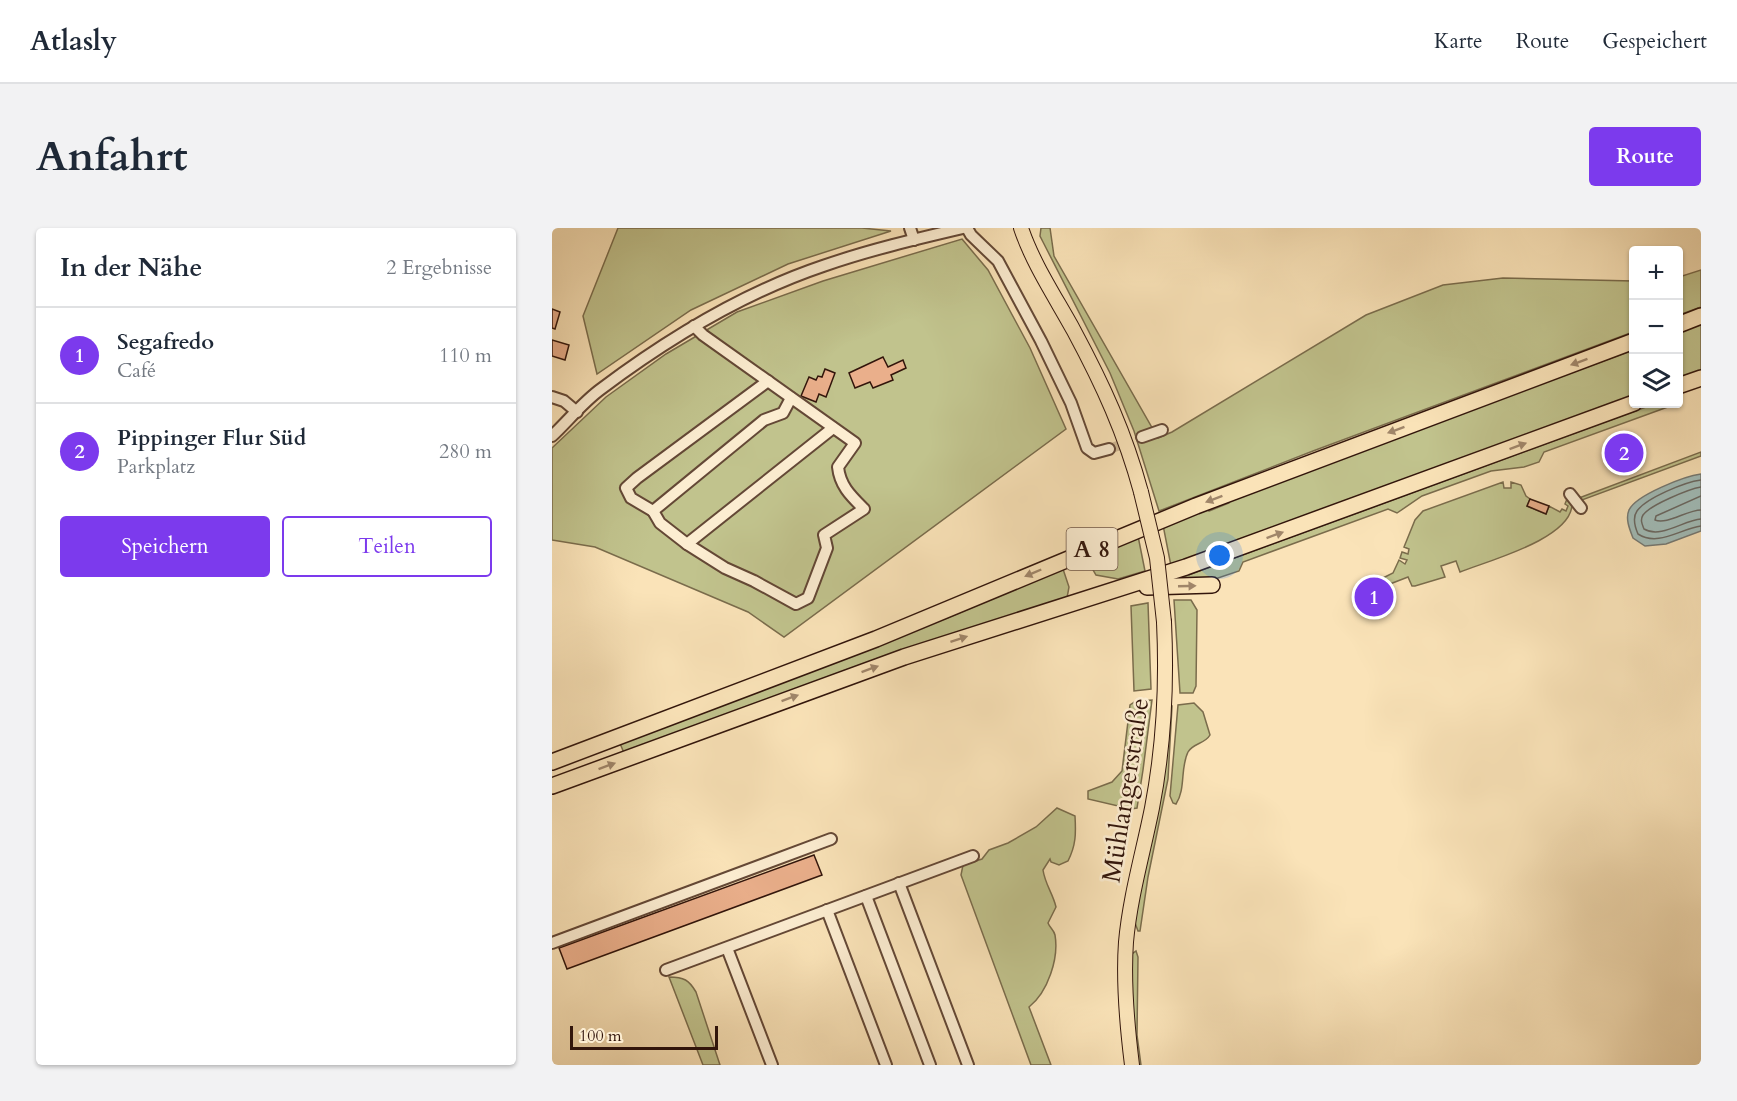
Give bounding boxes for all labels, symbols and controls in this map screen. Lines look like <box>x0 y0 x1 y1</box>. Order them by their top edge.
text: Atlasly <box>30 22 117 60</box>
text: Karte <box>1434 27 1483 56</box>
text: Route <box>1516 27 1569 56</box>
text: Gespeichert <box>1602 27 1707 56</box>
button: Route <box>1589 127 1701 186</box>
text: Anfahrt <box>36 128 188 185</box>
map controls <box>1629 246 1683 408</box>
button: + <box>1629 246 1683 300</box>
text: In der Nähe <box>60 250 202 285</box>
text: 2 Ergebnisse <box>386 254 492 281</box>
button: − <box>1629 300 1683 354</box>
text: Segafredo <box>117 327 214 357</box>
text: 1 <box>74 342 85 369</box>
text: 110 m <box>439 342 492 369</box>
button: layers <box>1629 354 1683 408</box>
text: Café <box>117 357 156 384</box>
one-way arrow <box>1570 358 1588 367</box>
text: Pippinger Flur Süd <box>117 423 306 453</box>
one-way arrow <box>1387 425 1405 435</box>
pin: 2 <box>1604 430 1644 476</box>
text: 2 <box>74 438 85 465</box>
text: 280 m <box>439 438 492 465</box>
one-way arrow <box>1509 440 1527 450</box>
text: Parkplatz <box>117 453 195 480</box>
one-way arrow <box>1204 495 1222 505</box>
button: Speichern <box>60 516 270 577</box>
button: Teilen <box>282 516 492 577</box>
road number: A 8 <box>1066 528 1118 570</box>
one-way arrow <box>1266 529 1284 539</box>
your location <box>1205 541 1234 570</box>
one-way arrow <box>1024 568 1042 578</box>
pin: 1 <box>1354 574 1394 620</box>
one-way arrow <box>1178 582 1197 591</box>
one-way arrow <box>950 634 968 643</box>
one-way arrow <box>861 664 879 674</box>
one-way arrow <box>781 693 799 703</box>
street label: Mühlangerstraße <box>1094 695 1157 885</box>
one-way arrow <box>598 761 616 770</box>
scale bar <box>570 1023 718 1050</box>
text: 100 m <box>579 1025 621 1047</box>

